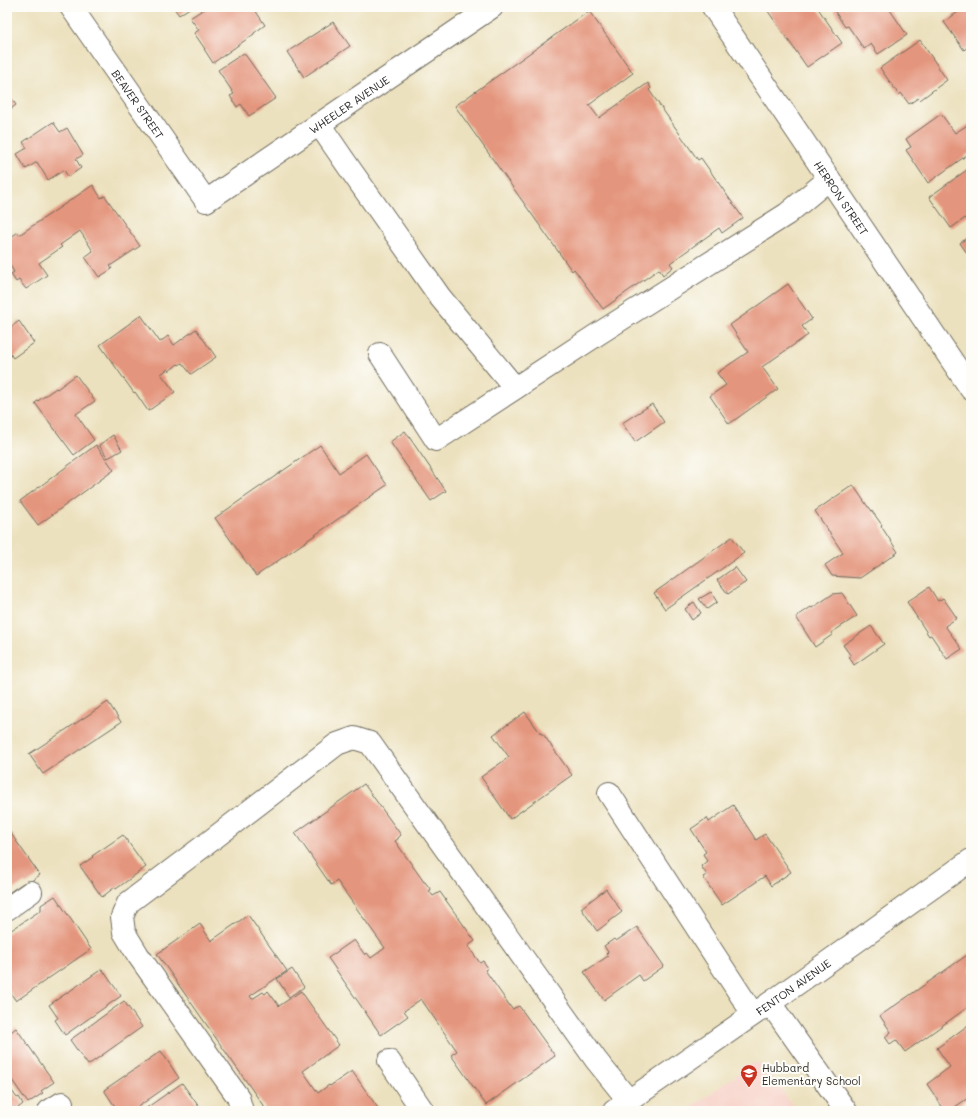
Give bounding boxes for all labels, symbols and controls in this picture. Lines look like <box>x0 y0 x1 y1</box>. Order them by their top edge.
street label: BEAVER STREET <box>109 66 168 141</box>
street label: WHEELER AVENUE <box>306 71 392 137</box>
street label: HERRON STREET <box>811 157 872 238</box>
street label: FENTON AVENUE <box>753 955 833 1018</box>
place label: Hubbard Elementary School <box>762 1060 861 1088</box>
school or university icon: Hubbard Elementary School <box>739 1063 759 1088</box>

